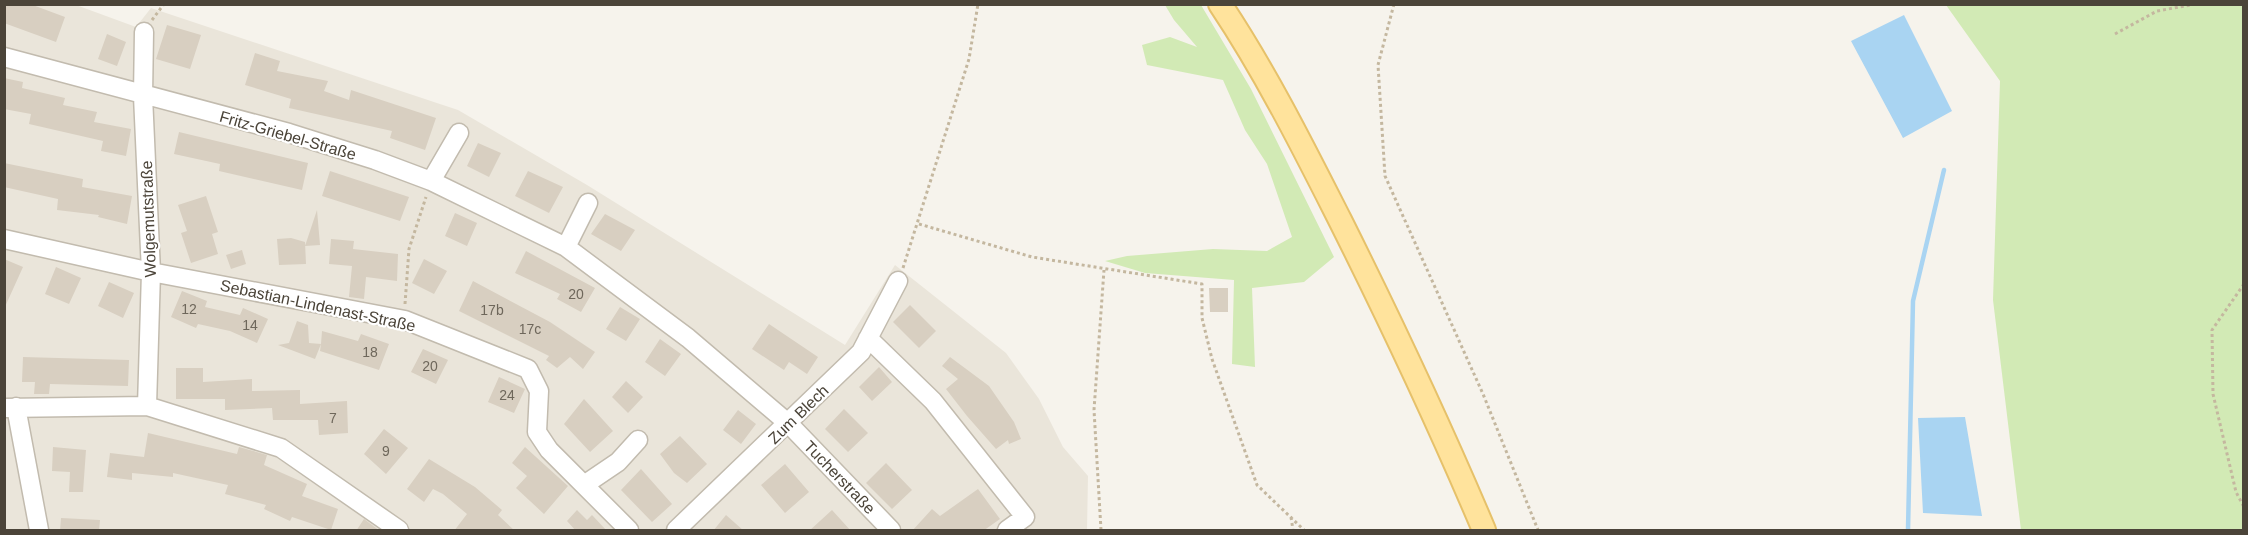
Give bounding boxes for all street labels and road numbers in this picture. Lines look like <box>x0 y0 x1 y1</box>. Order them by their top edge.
street label: Fritz-Griebel-Straße <box>218 108 358 163</box>
street label: Wolgemutstraße <box>138 160 159 278</box>
street label: Sebastian-Lindenast-Straße <box>219 276 417 335</box>
street label: Zum Blech <box>765 382 832 447</box>
street label: Tucherstraße <box>801 437 879 517</box>

